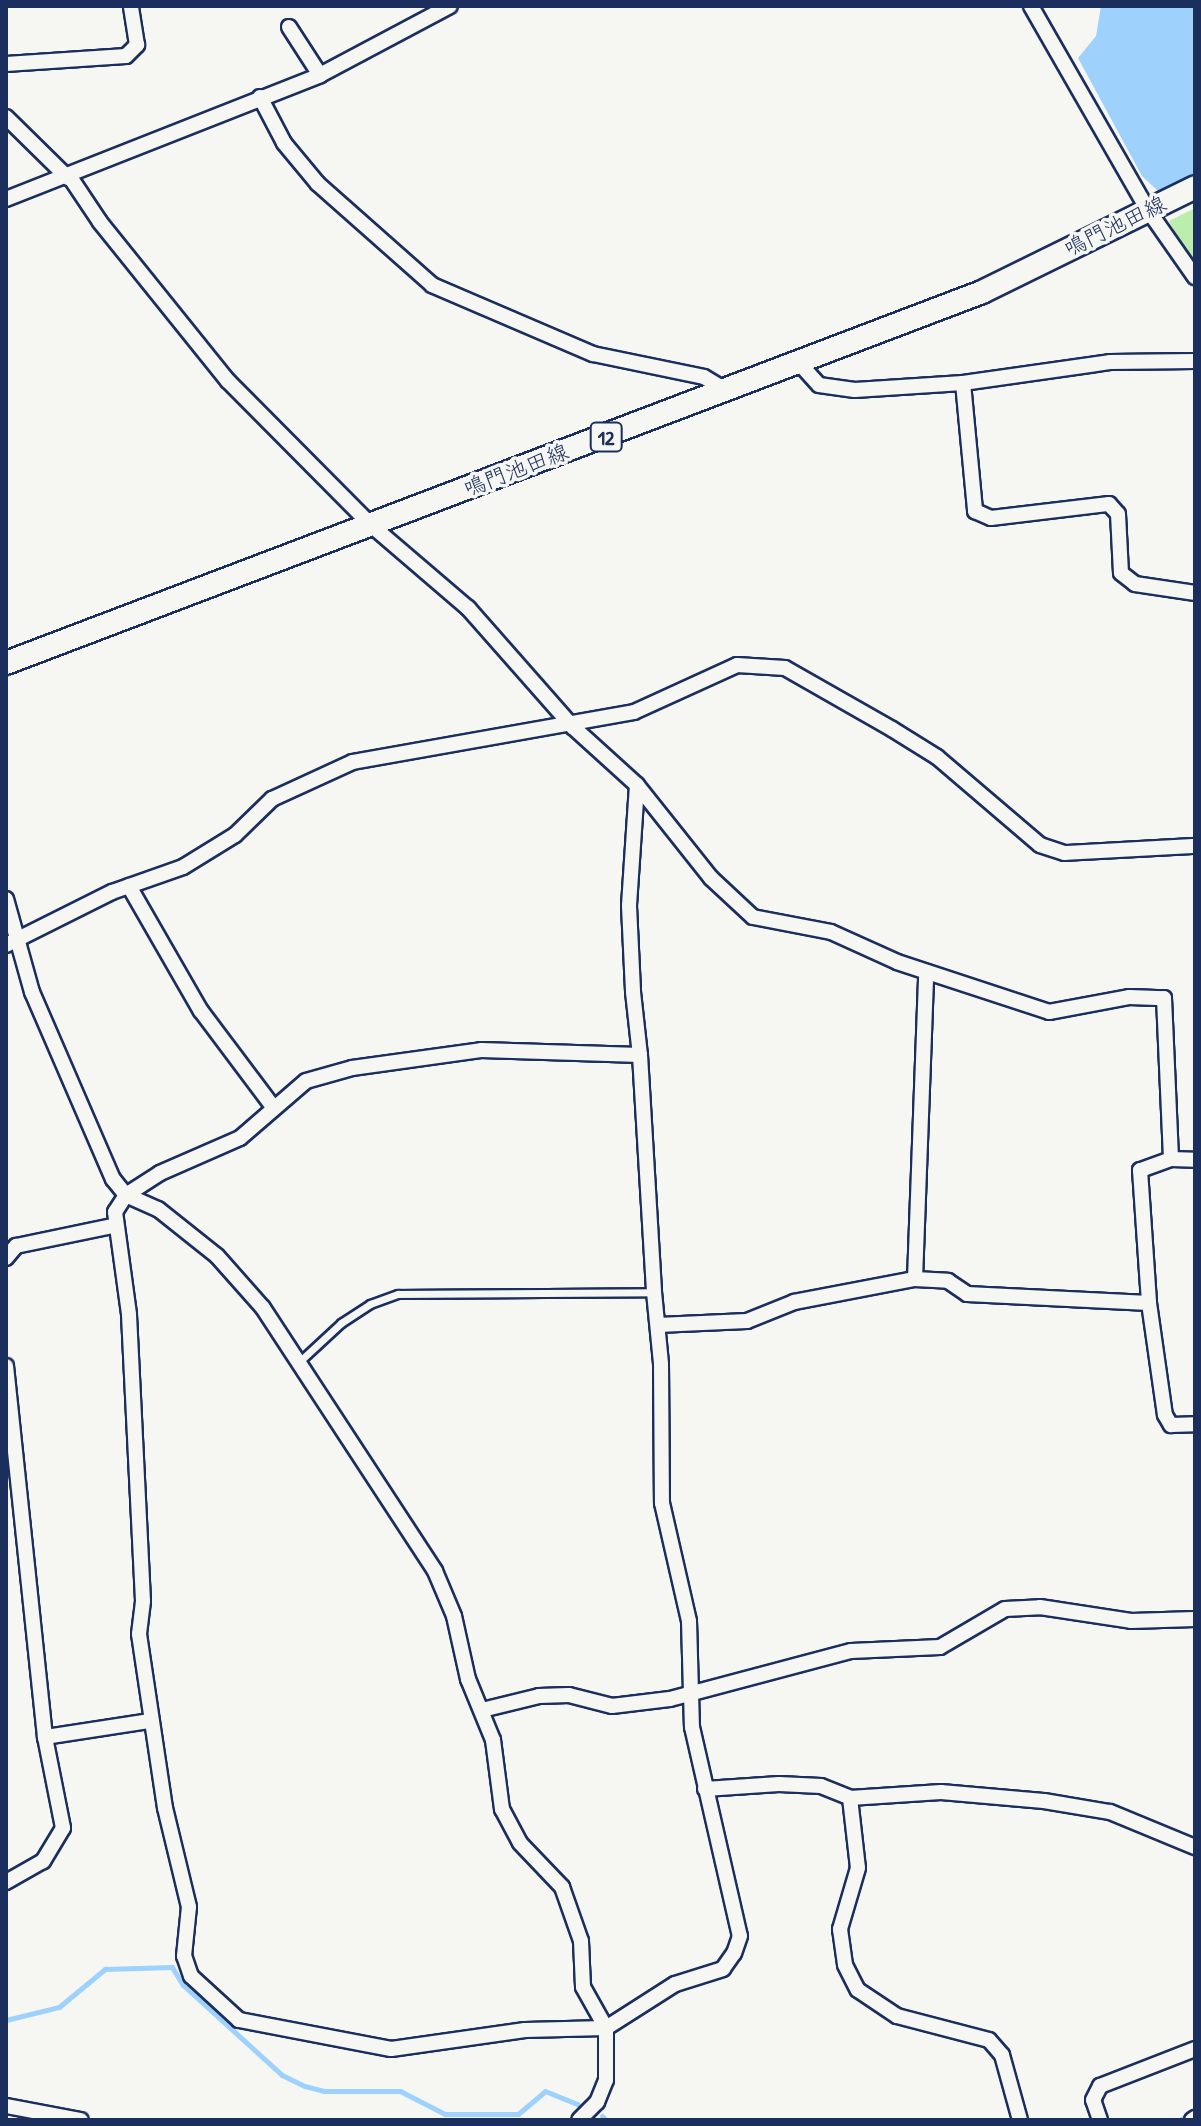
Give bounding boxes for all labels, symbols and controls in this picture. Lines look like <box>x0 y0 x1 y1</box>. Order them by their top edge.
street label: 鳴門池田線 <box>1060 190 1170 262</box>
road number: 12 <box>588 421 624 453</box>
street label: 鳴門池田線 <box>460 438 572 502</box>

